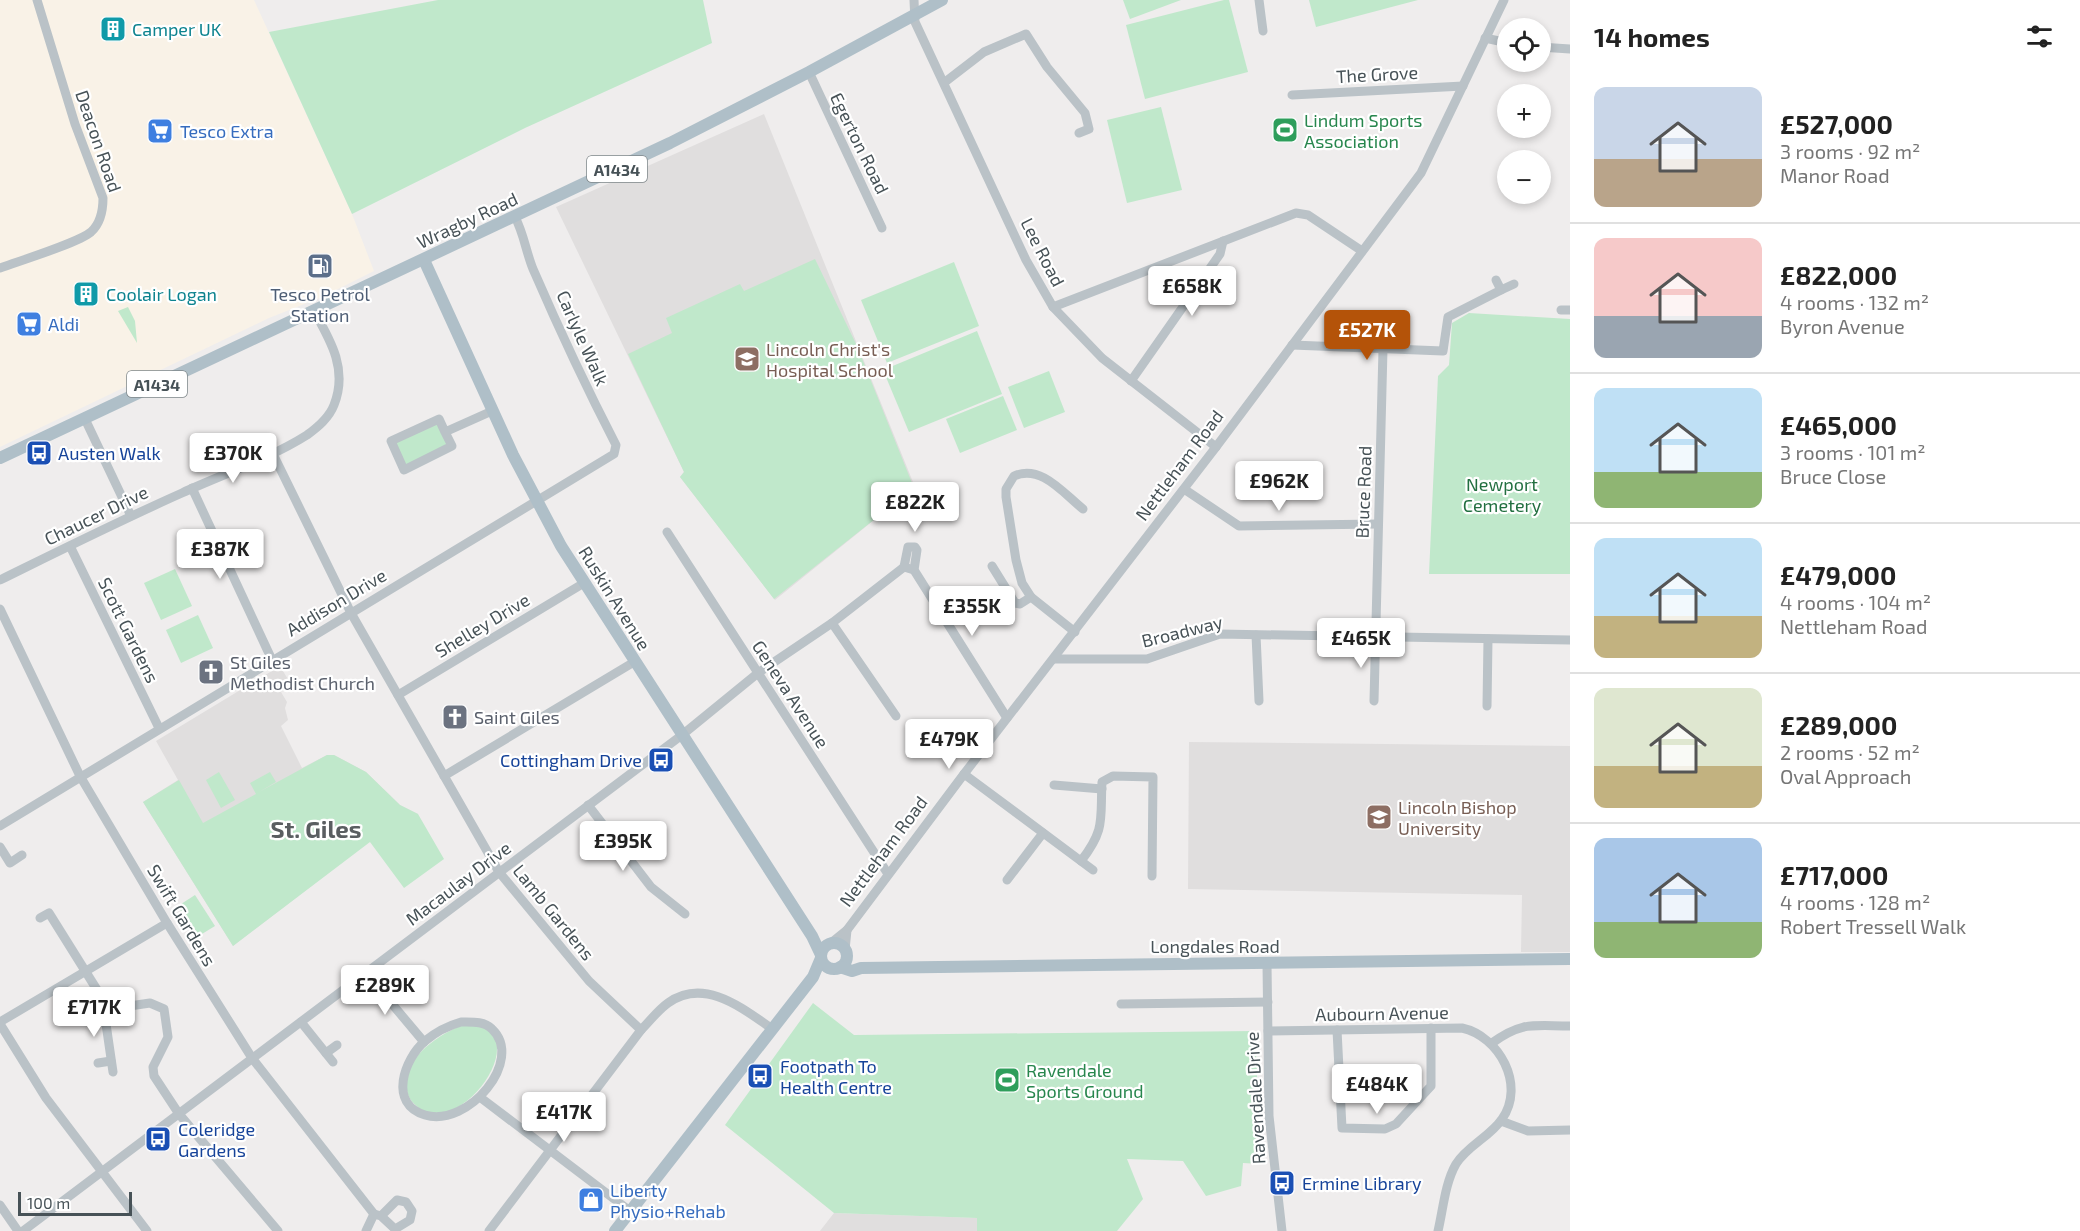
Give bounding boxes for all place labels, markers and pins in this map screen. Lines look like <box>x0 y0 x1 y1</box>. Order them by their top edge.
building icon: Camper UK <box>98 14 128 44</box>
place label: Camper UK <box>132 18 222 40</box>
place label: Lindum Sports Association <box>1304 109 1423 152</box>
sports icon: Lindum Sports Association <box>1270 115 1300 145</box>
supermarket icon: Tesco Extra <box>145 116 175 146</box>
place label: Tesco Extra <box>180 120 274 142</box>
fuel station icon: Tesco Petrol Station <box>305 251 335 281</box>
pin: £658K <box>1150 266 1234 317</box>
building icon: Coolair Logan <box>71 279 101 309</box>
place label: Coolair Logan <box>106 283 217 305</box>
place label: Tesco Petrol Station <box>270 283 371 326</box>
supermarket icon: Aldi <box>14 309 44 339</box>
pin: £527K <box>1325 310 1409 361</box>
place label: Aldi <box>48 313 79 335</box>
place label: Lincoln Christ's Hospital School <box>766 338 894 381</box>
school or university icon: Lincoln Christ's Hospital School <box>732 344 762 374</box>
pin: £370K <box>191 433 275 484</box>
bus stop icon: Austen Walk <box>24 438 54 468</box>
place label: Austen Walk <box>58 442 161 464</box>
pin: £962K <box>1237 461 1321 512</box>
pin: £822K <box>873 482 957 533</box>
pin: £387K <box>178 529 262 580</box>
pin: £355K <box>930 586 1014 637</box>
pin: £465K <box>1319 618 1403 669</box>
place label: St Giles Methodist Church <box>230 651 375 694</box>
church icon: St Giles Methodist Church <box>196 657 226 687</box>
church icon: Saint Giles <box>440 702 470 732</box>
place label: Saint Giles <box>474 706 560 728</box>
pin: £479K <box>907 719 991 770</box>
bus stop icon: Cottingham Drive <box>646 745 676 775</box>
place label: Cottingham Drive <box>500 749 642 771</box>
place label: Lincoln Bishop University <box>1398 796 1517 839</box>
school or university icon: Lincoln Bishop University <box>1364 802 1394 832</box>
pin: £395K <box>581 821 665 872</box>
pin: £289K <box>343 965 427 1016</box>
pin: £717K <box>52 987 136 1038</box>
place label: Footpath To Health Centre <box>780 1055 892 1098</box>
place label: Ravendale Sports Ground <box>1026 1059 1144 1102</box>
bus stop icon: Footpath To Health Centre <box>745 1061 775 1091</box>
pin: £484K <box>1335 1064 1419 1115</box>
sports icon: Ravendale Sports Ground <box>992 1065 1022 1095</box>
pin: £417K <box>522 1092 606 1143</box>
place label: Coleridge Gardens <box>178 1118 255 1161</box>
bus stop icon: Coleridge Gardens <box>143 1124 173 1154</box>
bus stop icon: Ermine Library <box>1267 1168 1297 1198</box>
place label: Ermine Library <box>1302 1172 1422 1194</box>
place label: Liberty Physio+Rehab <box>610 1179 726 1222</box>
shop icon: Liberty Physio+Rehab <box>576 1185 606 1215</box>

